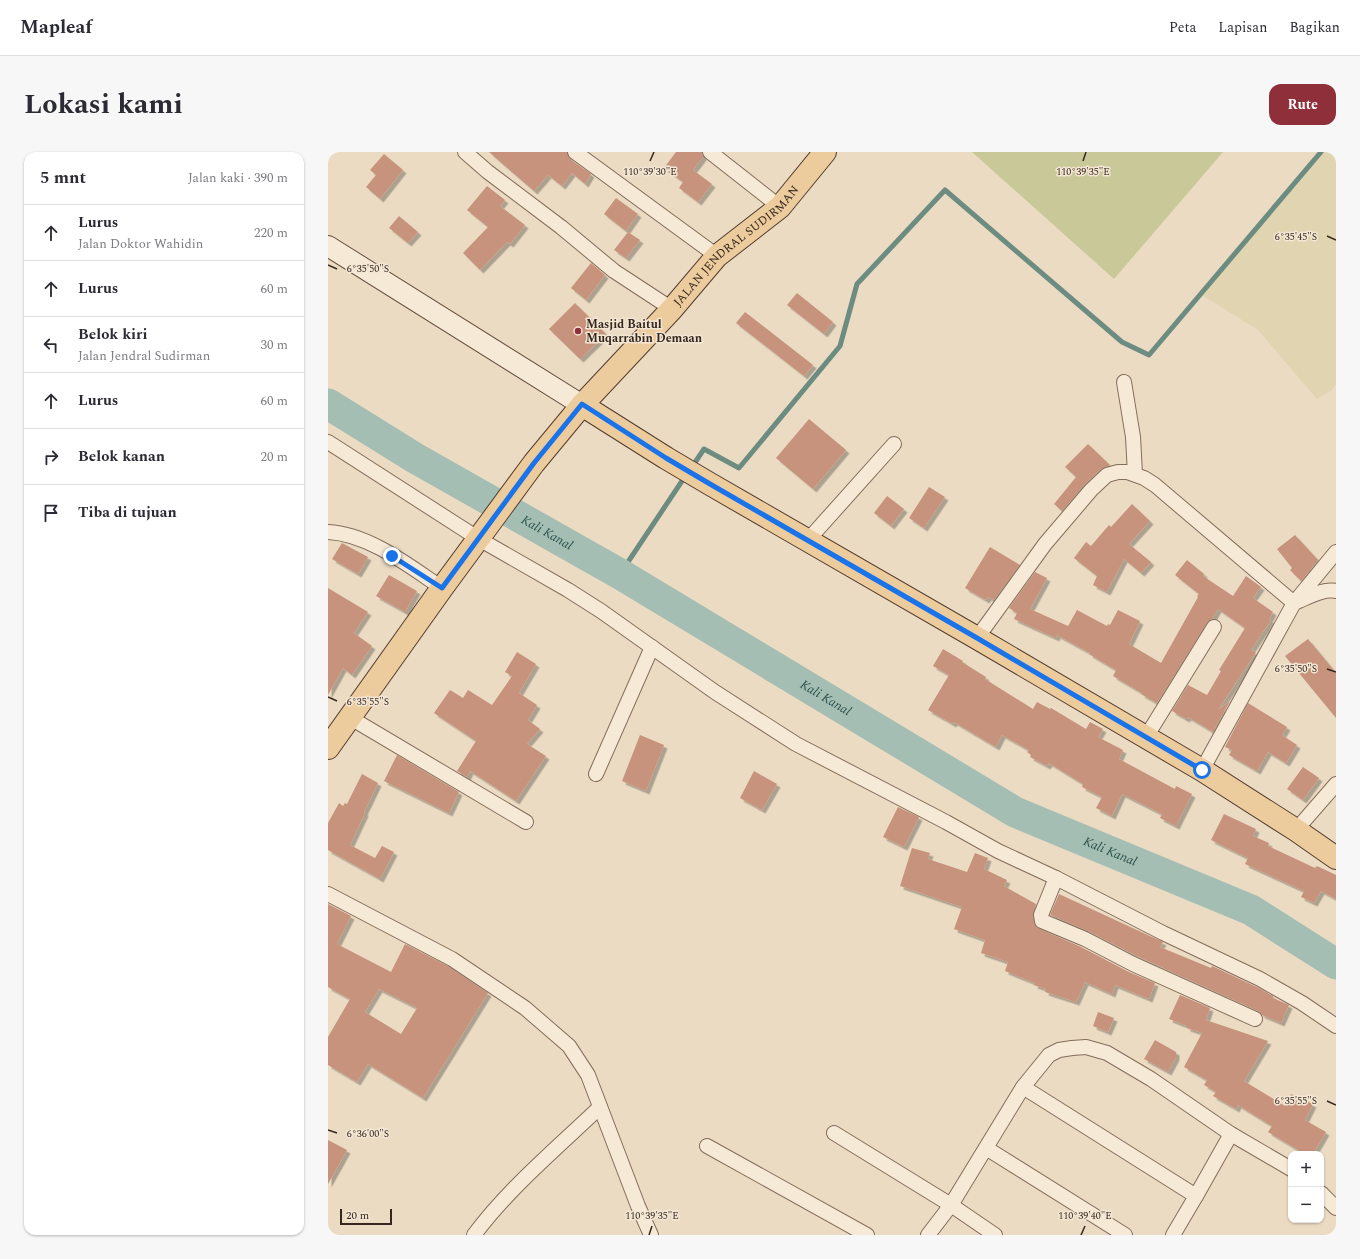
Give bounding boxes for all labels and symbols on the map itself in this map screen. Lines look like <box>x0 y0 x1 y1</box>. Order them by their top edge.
text: 110°39'30"E <box>623 164 677 180</box>
text: 110°39'35"E <box>1056 164 1110 180</box>
street label: JALAN JENDRAL SUDIRMAN <box>669 181 804 311</box>
text: 6°35'45"S <box>1275 229 1317 245</box>
text: 6°35'50"S <box>347 261 389 277</box>
place label: Masjid Baitul Muqarrabin Demaan <box>586 315 703 348</box>
marker: Masjid Baitul Muqarrabin Demaan <box>573 326 583 336</box>
water label: Kali Kanal <box>517 510 577 556</box>
route end <box>383 547 401 565</box>
text: 6°35'50"S <box>1275 661 1317 677</box>
water label: Kali Kanal <box>796 675 856 721</box>
text: 6°35'55"S <box>347 694 389 710</box>
route start <box>1193 761 1211 779</box>
water label: Kali Kanal <box>1080 831 1141 872</box>
text: 6°35'55"S <box>1275 1093 1317 1109</box>
text: 6°36'00"S <box>347 1126 389 1142</box>
scale bar <box>340 1207 392 1226</box>
text: 110°39'35"E <box>625 1208 679 1224</box>
text: 110°39'40"E <box>1058 1208 1112 1224</box>

